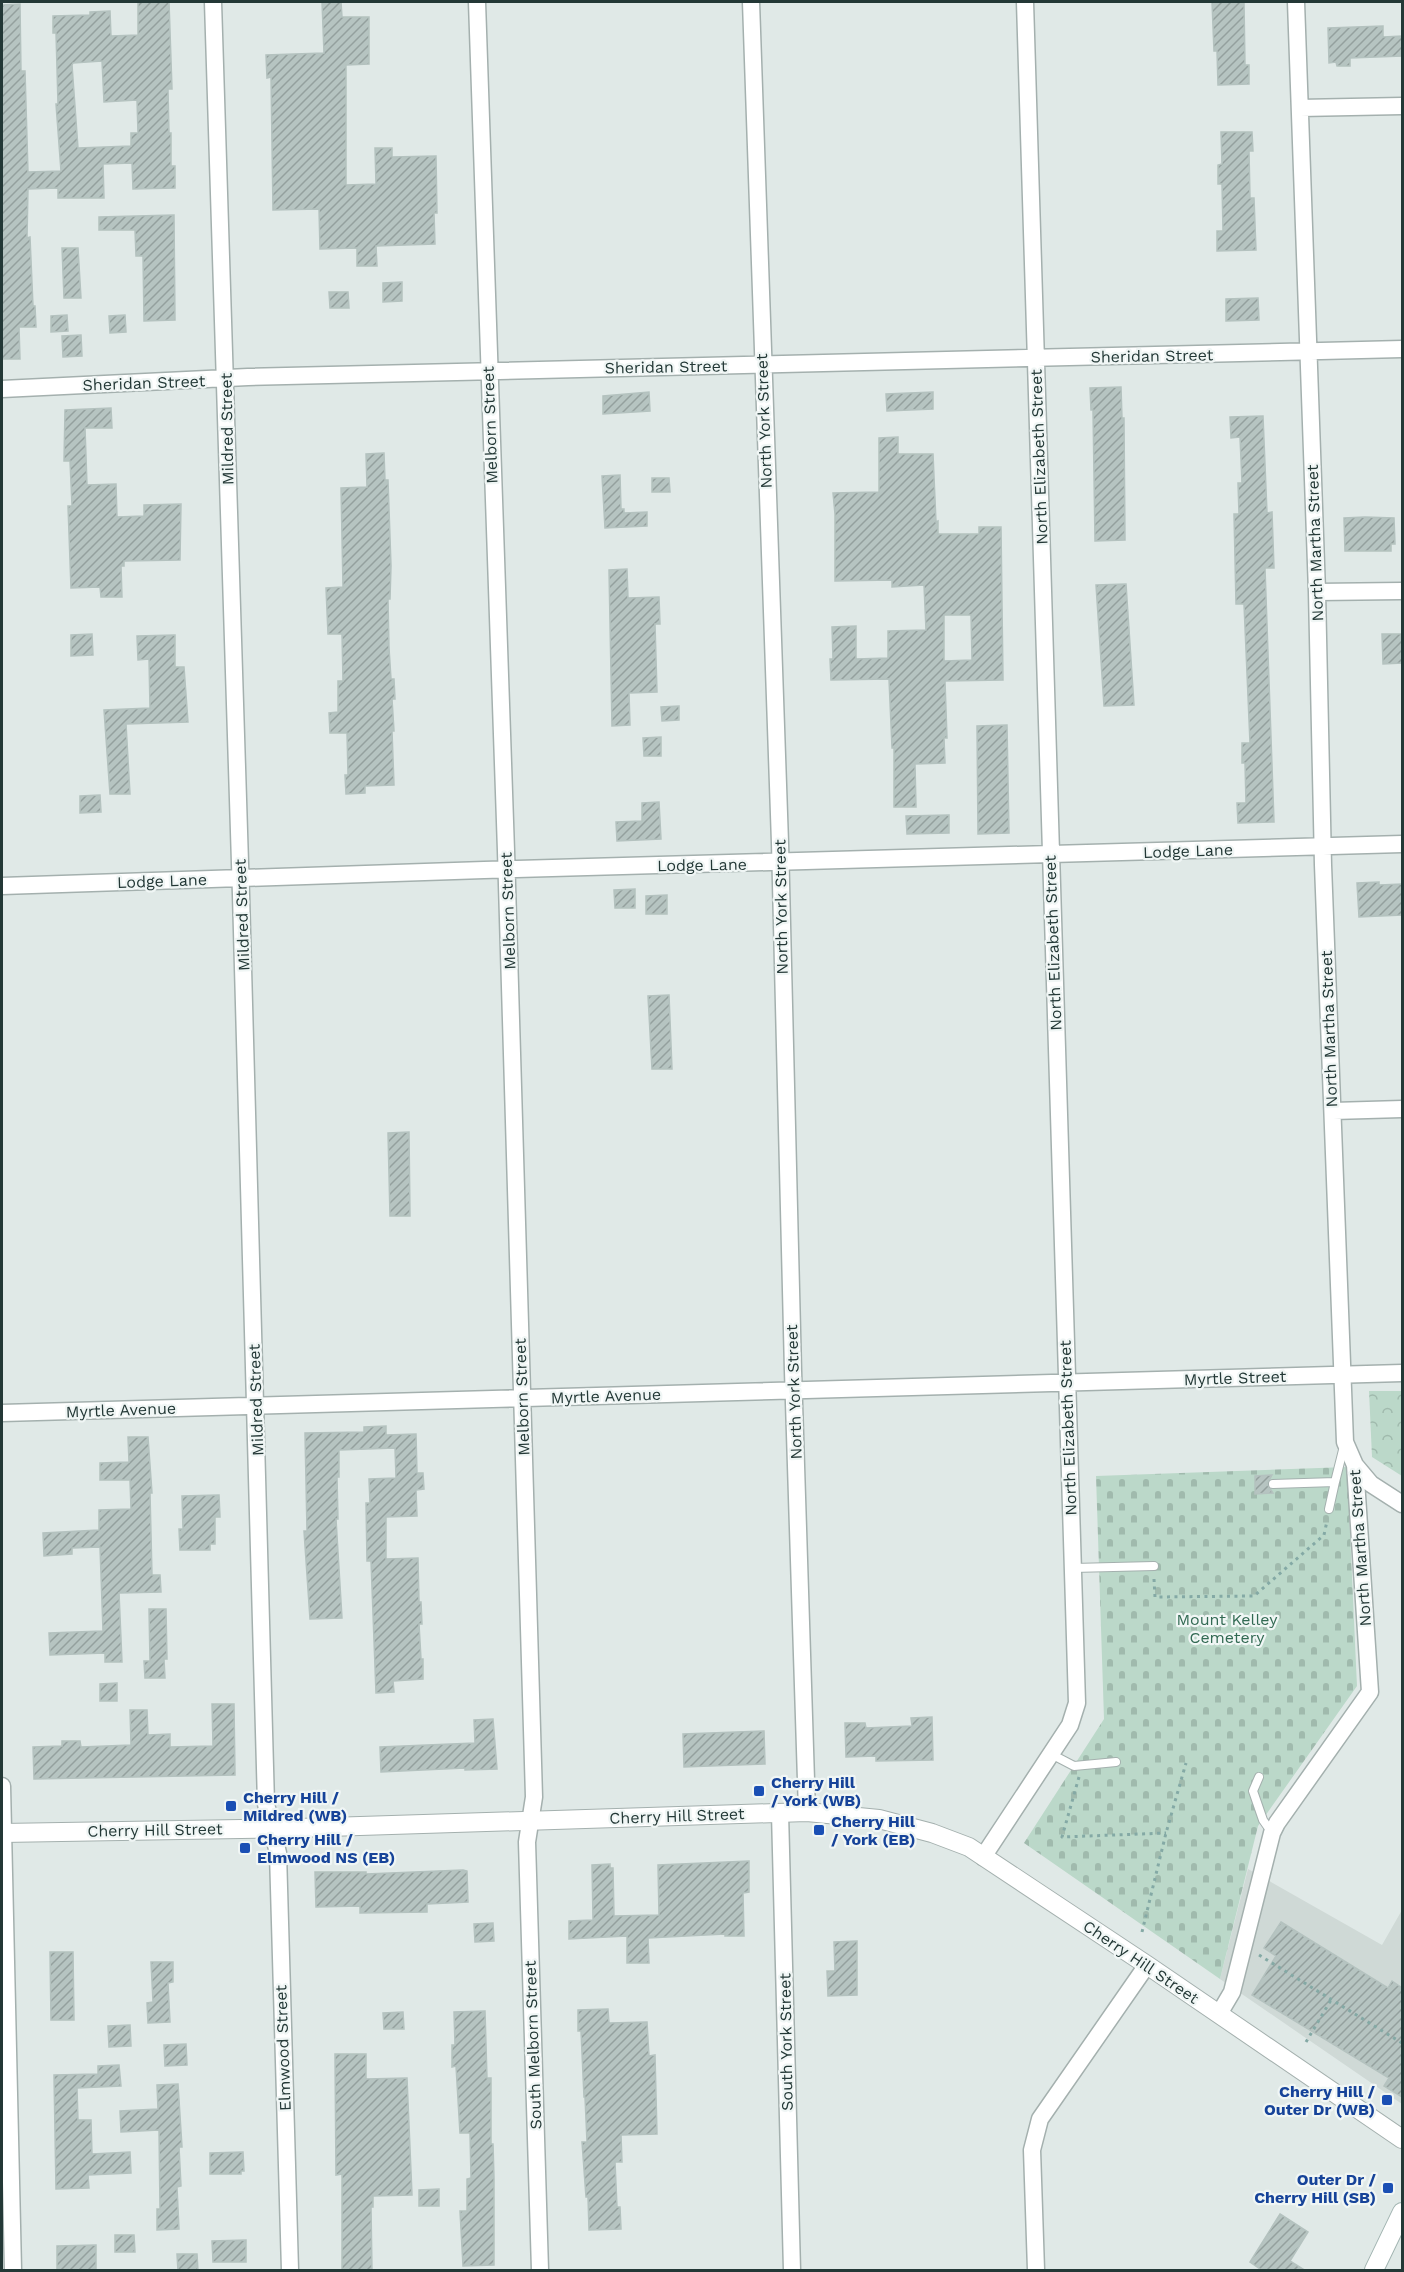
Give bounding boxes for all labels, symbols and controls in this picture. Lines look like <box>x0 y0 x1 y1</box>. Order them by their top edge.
street label: Sheridan Street <box>1090 345 1214 367</box>
street label: North York Street <box>752 353 776 489</box>
street label: Sheridan Street <box>604 356 728 378</box>
street label: Melborn Street <box>478 366 502 484</box>
street label: North Elizabeth Street <box>1026 369 1052 545</box>
street label: Sheridan Street <box>82 371 206 395</box>
street label: Mildred Street <box>217 373 237 485</box>
street label: North Martha Street <box>1303 464 1327 622</box>
street label: North York Street <box>770 839 792 975</box>
street label: Lodge Lane <box>1143 840 1233 862</box>
street label: Melborn Street <box>496 852 520 970</box>
street label: Lodge Lane <box>657 855 747 875</box>
street label: North Elizabeth Street <box>1040 855 1066 1031</box>
street label: Mildred Street <box>231 858 253 971</box>
street label: Lodge Lane <box>117 870 207 892</box>
street label: North Martha Street <box>1317 950 1341 1108</box>
street label: North York Street <box>782 1324 806 1460</box>
street label: Melborn Street <box>510 1338 534 1456</box>
street label: North Elizabeth Street <box>1055 1340 1081 1516</box>
street label: Mildred Street <box>245 1343 267 1456</box>
street label: Myrtle Street <box>1183 1367 1287 1389</box>
street label: Myrtle Avenue <box>551 1385 661 1407</box>
street label: Myrtle Avenue <box>66 1399 176 1421</box>
street label: North Martha Street <box>1345 1469 1375 1627</box>
park label: Mount Kelley Cemetery <box>1177 1610 1278 1647</box>
place label: Cherry Hill / York (WB) <box>771 1773 861 1810</box>
marker: Cherry Hill / York (WB) <box>752 1784 766 1798</box>
place label: Cherry Hill / Mildred (WB) <box>243 1788 347 1825</box>
marker: Cherry Hill / Mildred (WB) <box>224 1799 238 1813</box>
street label: Cherry Hill Street <box>609 1804 745 1828</box>
place label: Cherry Hill / York (EB) <box>831 1812 916 1849</box>
street label: Cherry Hill Street <box>87 1819 223 1841</box>
marker: Cherry Hill / York (EB) <box>812 1823 826 1837</box>
place label: Cherry Hill / Elmwood NS (EB) <box>257 1830 395 1867</box>
marker: Cherry Hill / Elmwood NS (EB) <box>238 1841 252 1855</box>
street label: Cherry Hill Street <box>1080 1916 1203 2008</box>
street label: South Melborn Street <box>521 1960 545 2130</box>
street label: South York Street <box>775 1973 797 2111</box>
street label: Elmwood Street <box>271 1984 295 2111</box>
place label: Cherry Hill / Outer Dr (WB) <box>1264 2082 1376 2119</box>
marker: Cherry Hill / Outer Dr (WB) <box>1380 2093 1394 2107</box>
place label: Outer Dr / Cherry Hill (SB) <box>1254 2170 1377 2207</box>
marker: Outer Dr / Cherry Hill (SB) <box>1381 2181 1395 2195</box>

